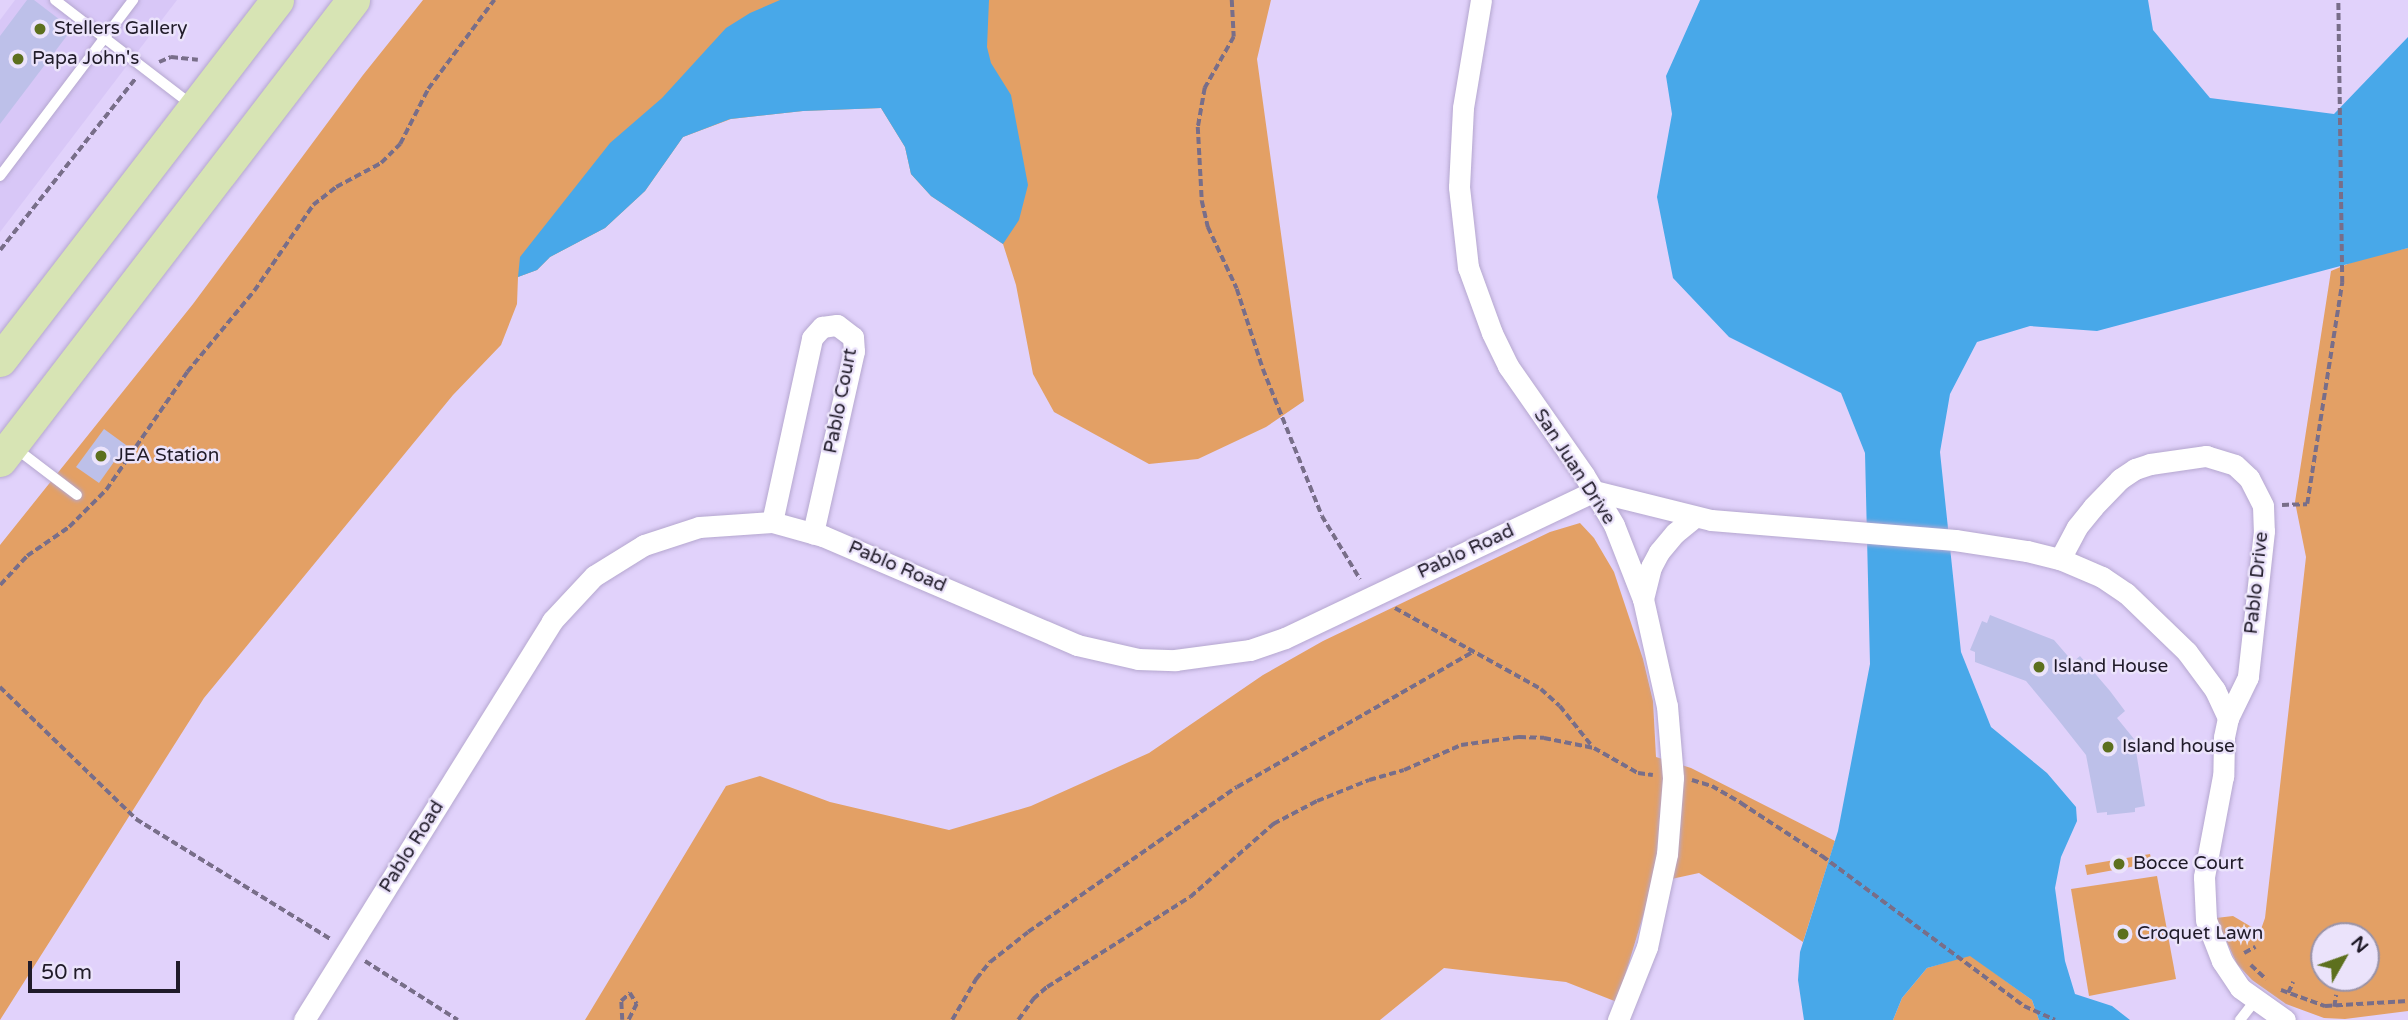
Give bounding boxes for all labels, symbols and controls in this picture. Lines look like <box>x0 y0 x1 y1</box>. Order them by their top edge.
place label: Stellers Gallery <box>54 18 187 40</box>
marker: Stellers Gallery <box>32 21 48 37</box>
place label: Papa John's <box>32 48 139 70</box>
marker: Papa John's <box>10 51 26 67</box>
street label: Pablo Court <box>820 346 862 456</box>
street label: San Juan Drive <box>1528 405 1620 529</box>
place label: JEA Station <box>115 445 219 467</box>
marker: JEA Station <box>93 448 109 464</box>
street label: Pablo Road <box>1414 520 1518 584</box>
street label: Pablo Drive <box>2240 531 2274 635</box>
street label: Pablo Road <box>845 536 949 598</box>
place label: Island House <box>2053 656 2168 678</box>
marker: Island House <box>2031 659 2047 675</box>
place label: Island house <box>2122 736 2235 758</box>
marker: Island house <box>2100 739 2116 755</box>
street label: Pablo Road <box>375 797 449 897</box>
place label: Bocce Court <box>2133 853 2244 875</box>
marker: Bocce Court <box>2111 856 2127 872</box>
north arrow <box>2310 922 2380 992</box>
place label: Croquet Lawn <box>2137 923 2263 945</box>
marker: Croquet Lawn <box>2115 926 2131 942</box>
text: N <box>2346 932 2373 958</box>
scale bar <box>32 946 184 990</box>
text: 50 m <box>41 960 92 985</box>

